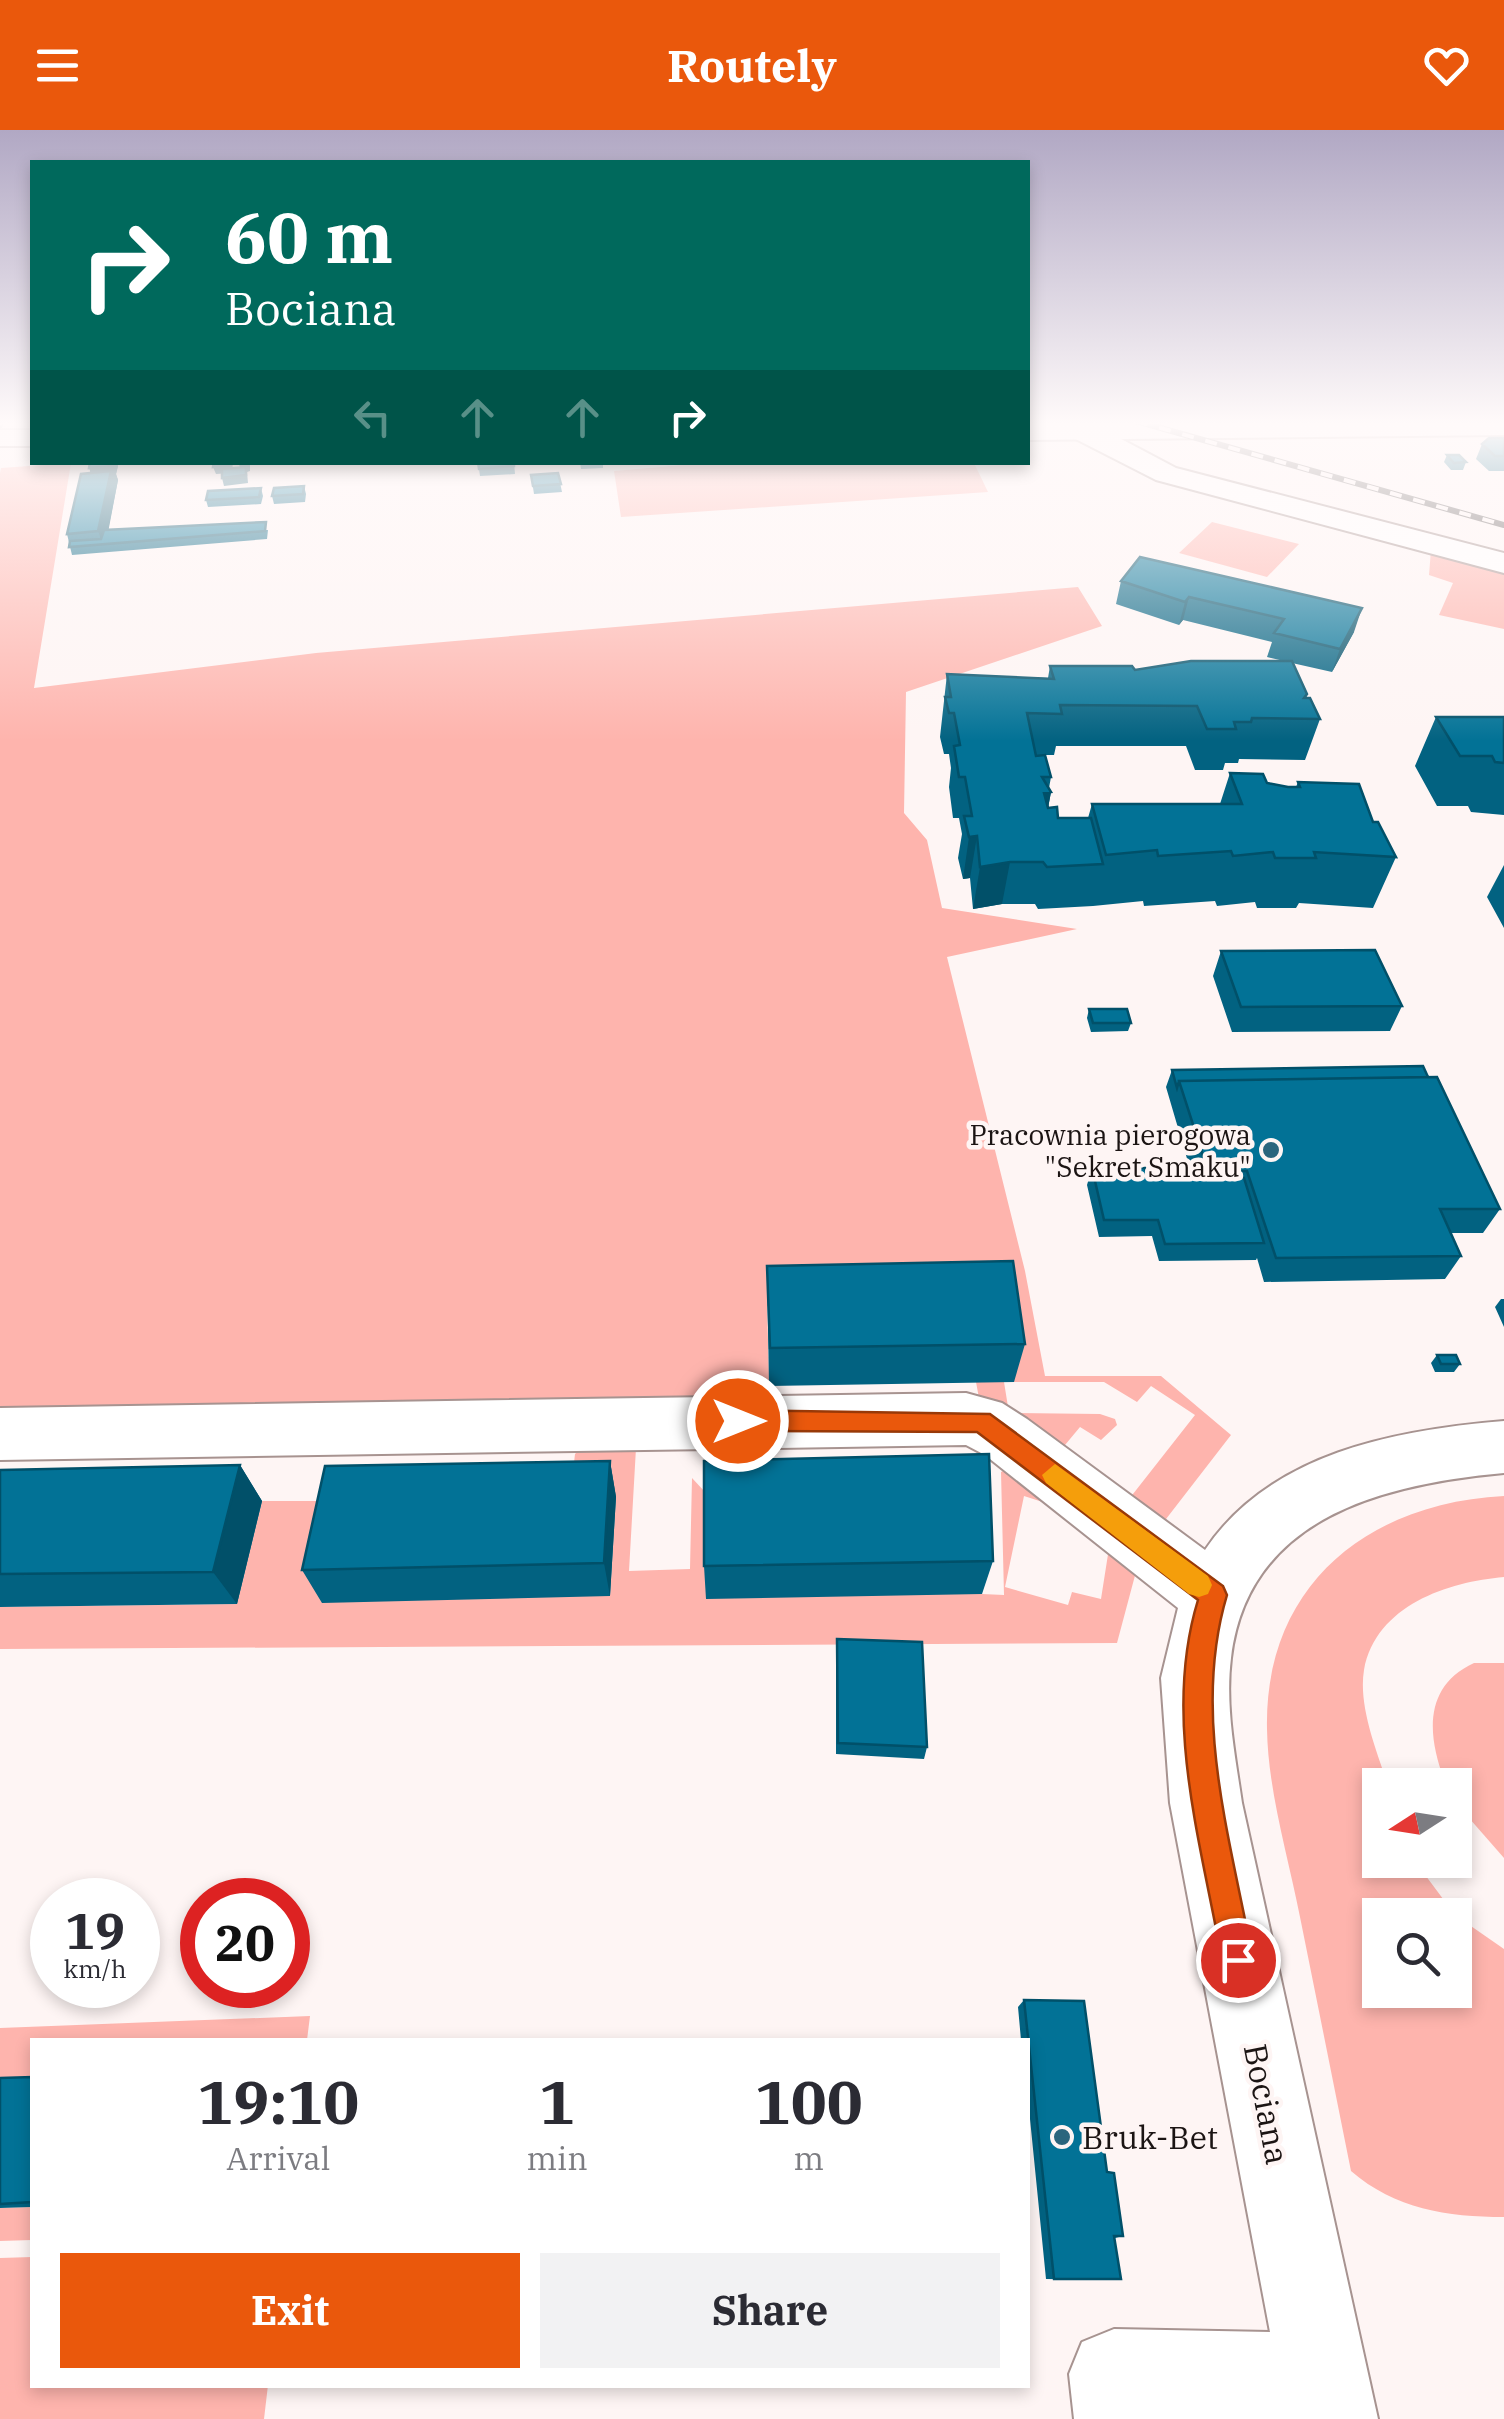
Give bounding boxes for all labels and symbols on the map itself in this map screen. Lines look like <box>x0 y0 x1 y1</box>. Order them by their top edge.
place label: Pracownia pierogowa "Sekret Smaku" <box>969 1116 1251 1185</box>
marker: Pracownia pierogowa "Sekret Smaku" <box>1260 1139 1282 1161</box>
position arrow <box>686 1369 790 1473</box>
north arrow <box>1362 1768 1472 1878</box>
speed limit sign: 20 <box>180 1878 310 2008</box>
pin <box>1196 1918 1281 2003</box>
street label: Bociana <box>1235 2040 1299 2168</box>
place label: Bruk-Bet <box>1082 2116 1218 2158</box>
marker: Bruk-Bet <box>1051 2126 1073 2148</box>

